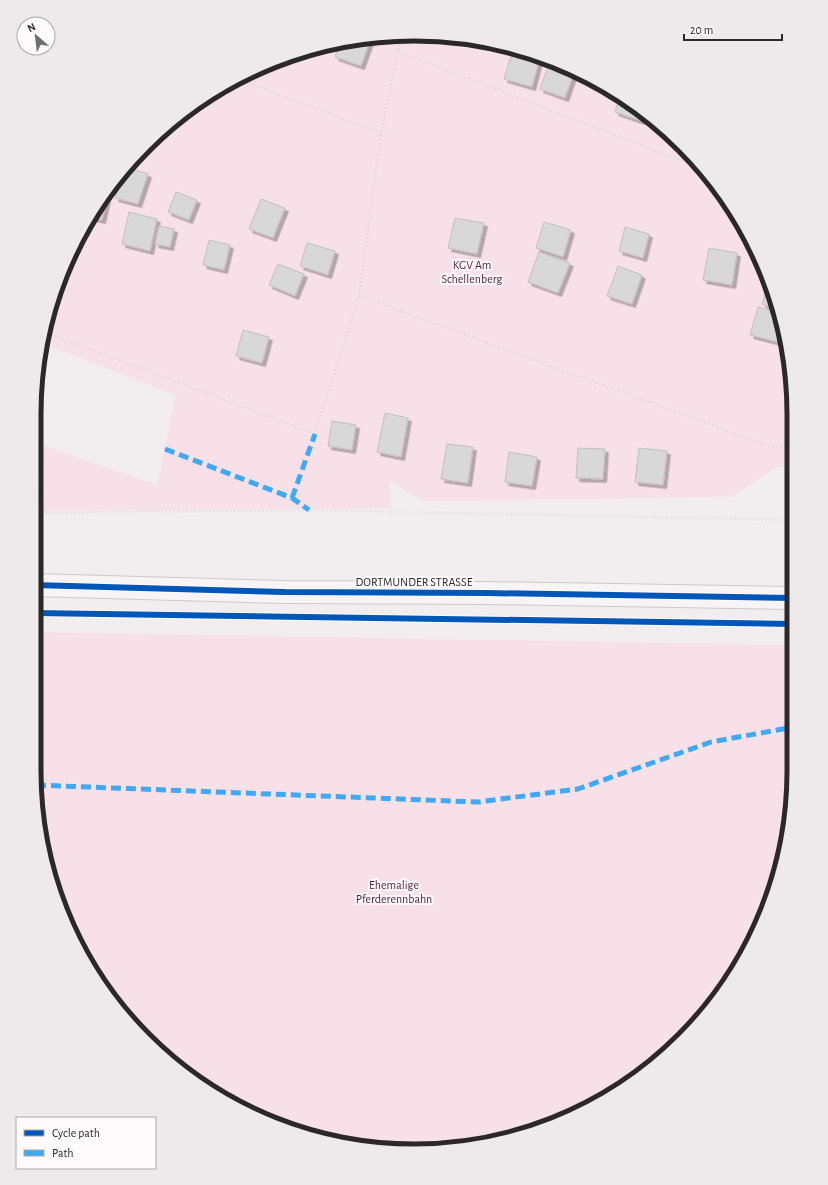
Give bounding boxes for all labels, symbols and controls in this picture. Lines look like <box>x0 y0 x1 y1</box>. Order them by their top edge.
north arrow <box>16 16 56 56</box>
scale bar <box>684 16 782 42</box>
text: N <box>26 21 38 34</box>
text: 20 m <box>690 24 713 36</box>
park label: KGV Am Schellenberg <box>442 259 503 285</box>
street label: DORTMUNDER STRASSE <box>356 576 473 588</box>
park label: Ehemalige Pferderennbahn <box>356 879 432 905</box>
legend <box>16 1117 156 1169</box>
text: Cycle path <box>52 1127 100 1140</box>
text: Path <box>52 1147 74 1159</box>

